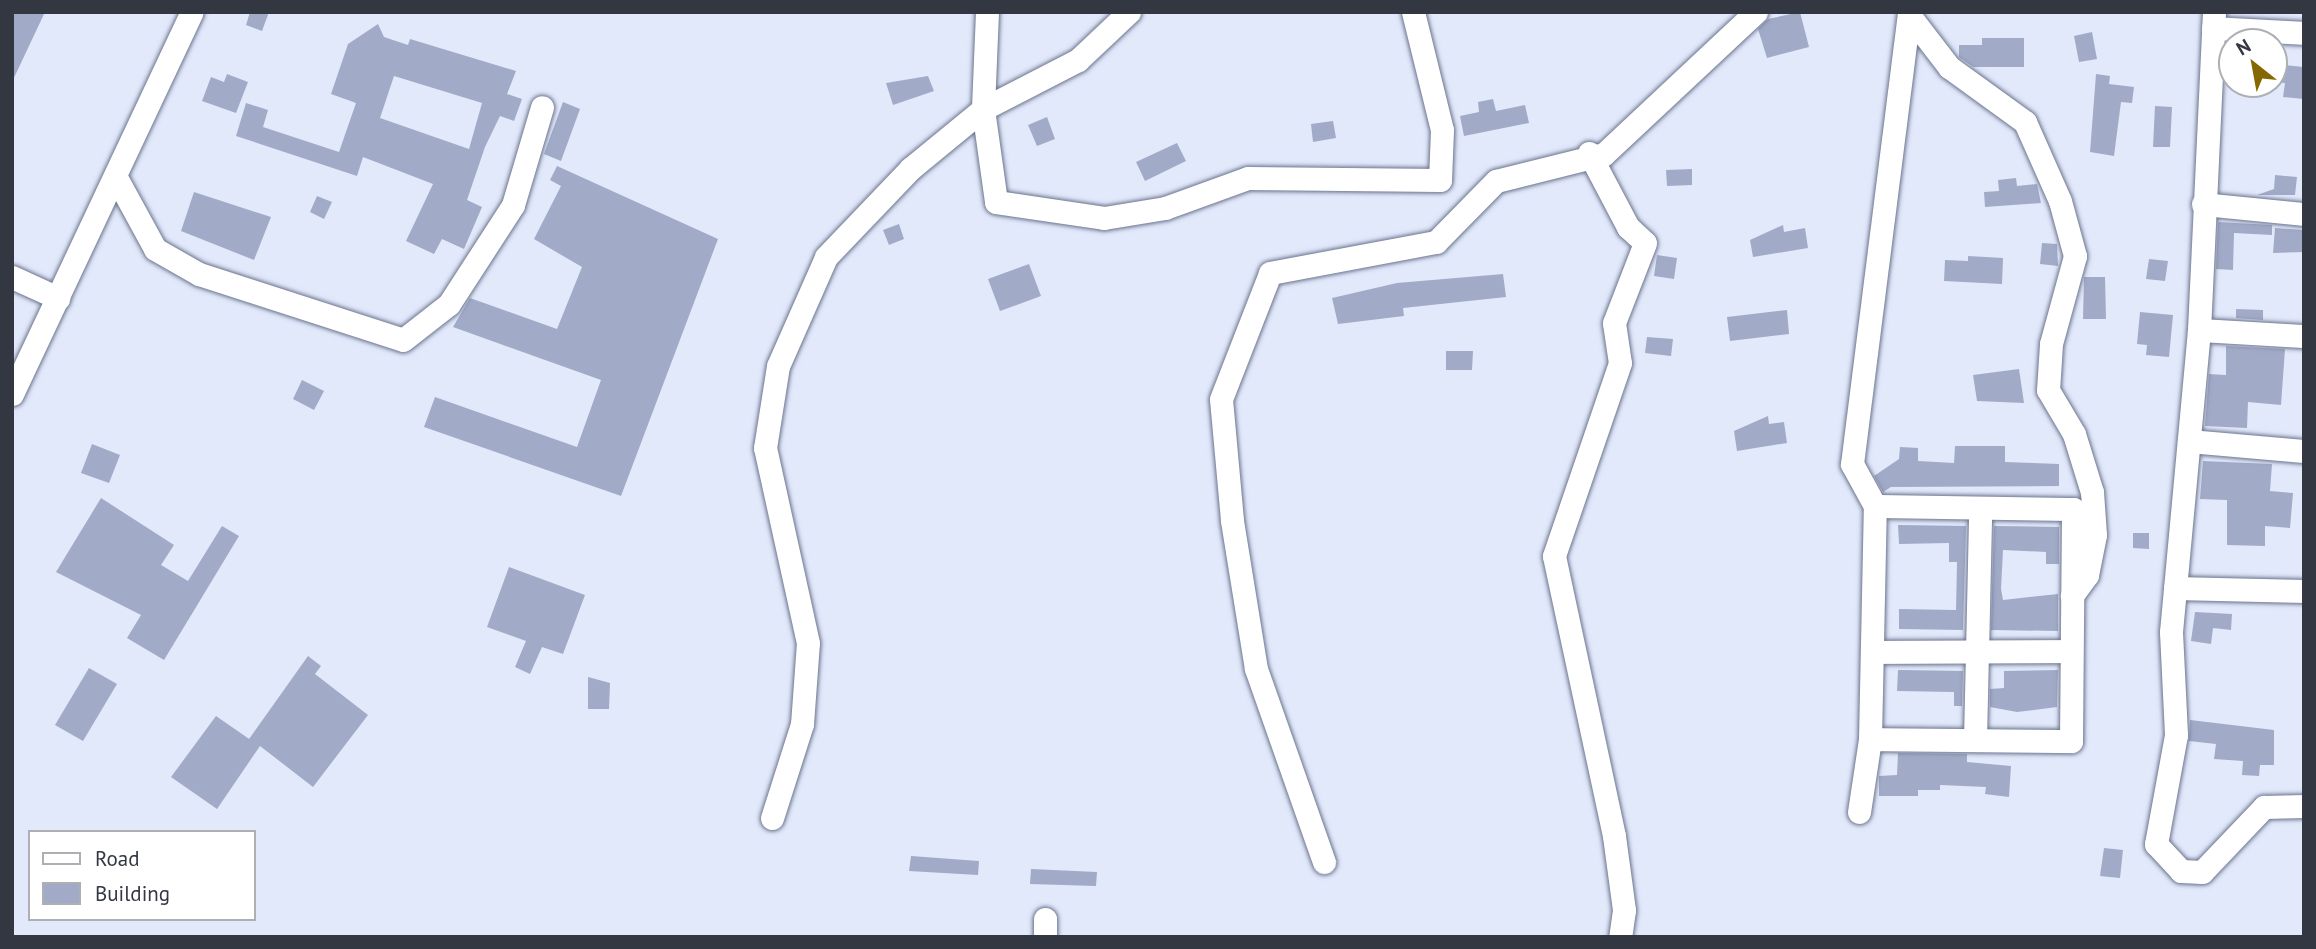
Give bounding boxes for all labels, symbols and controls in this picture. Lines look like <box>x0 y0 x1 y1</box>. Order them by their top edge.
north arrow <box>2218 28 2288 98</box>
text: N <box>2232 33 2255 60</box>
legend <box>28 830 256 921</box>
text: Road <box>95 845 139 872</box>
text: Building <box>95 880 170 907</box>

